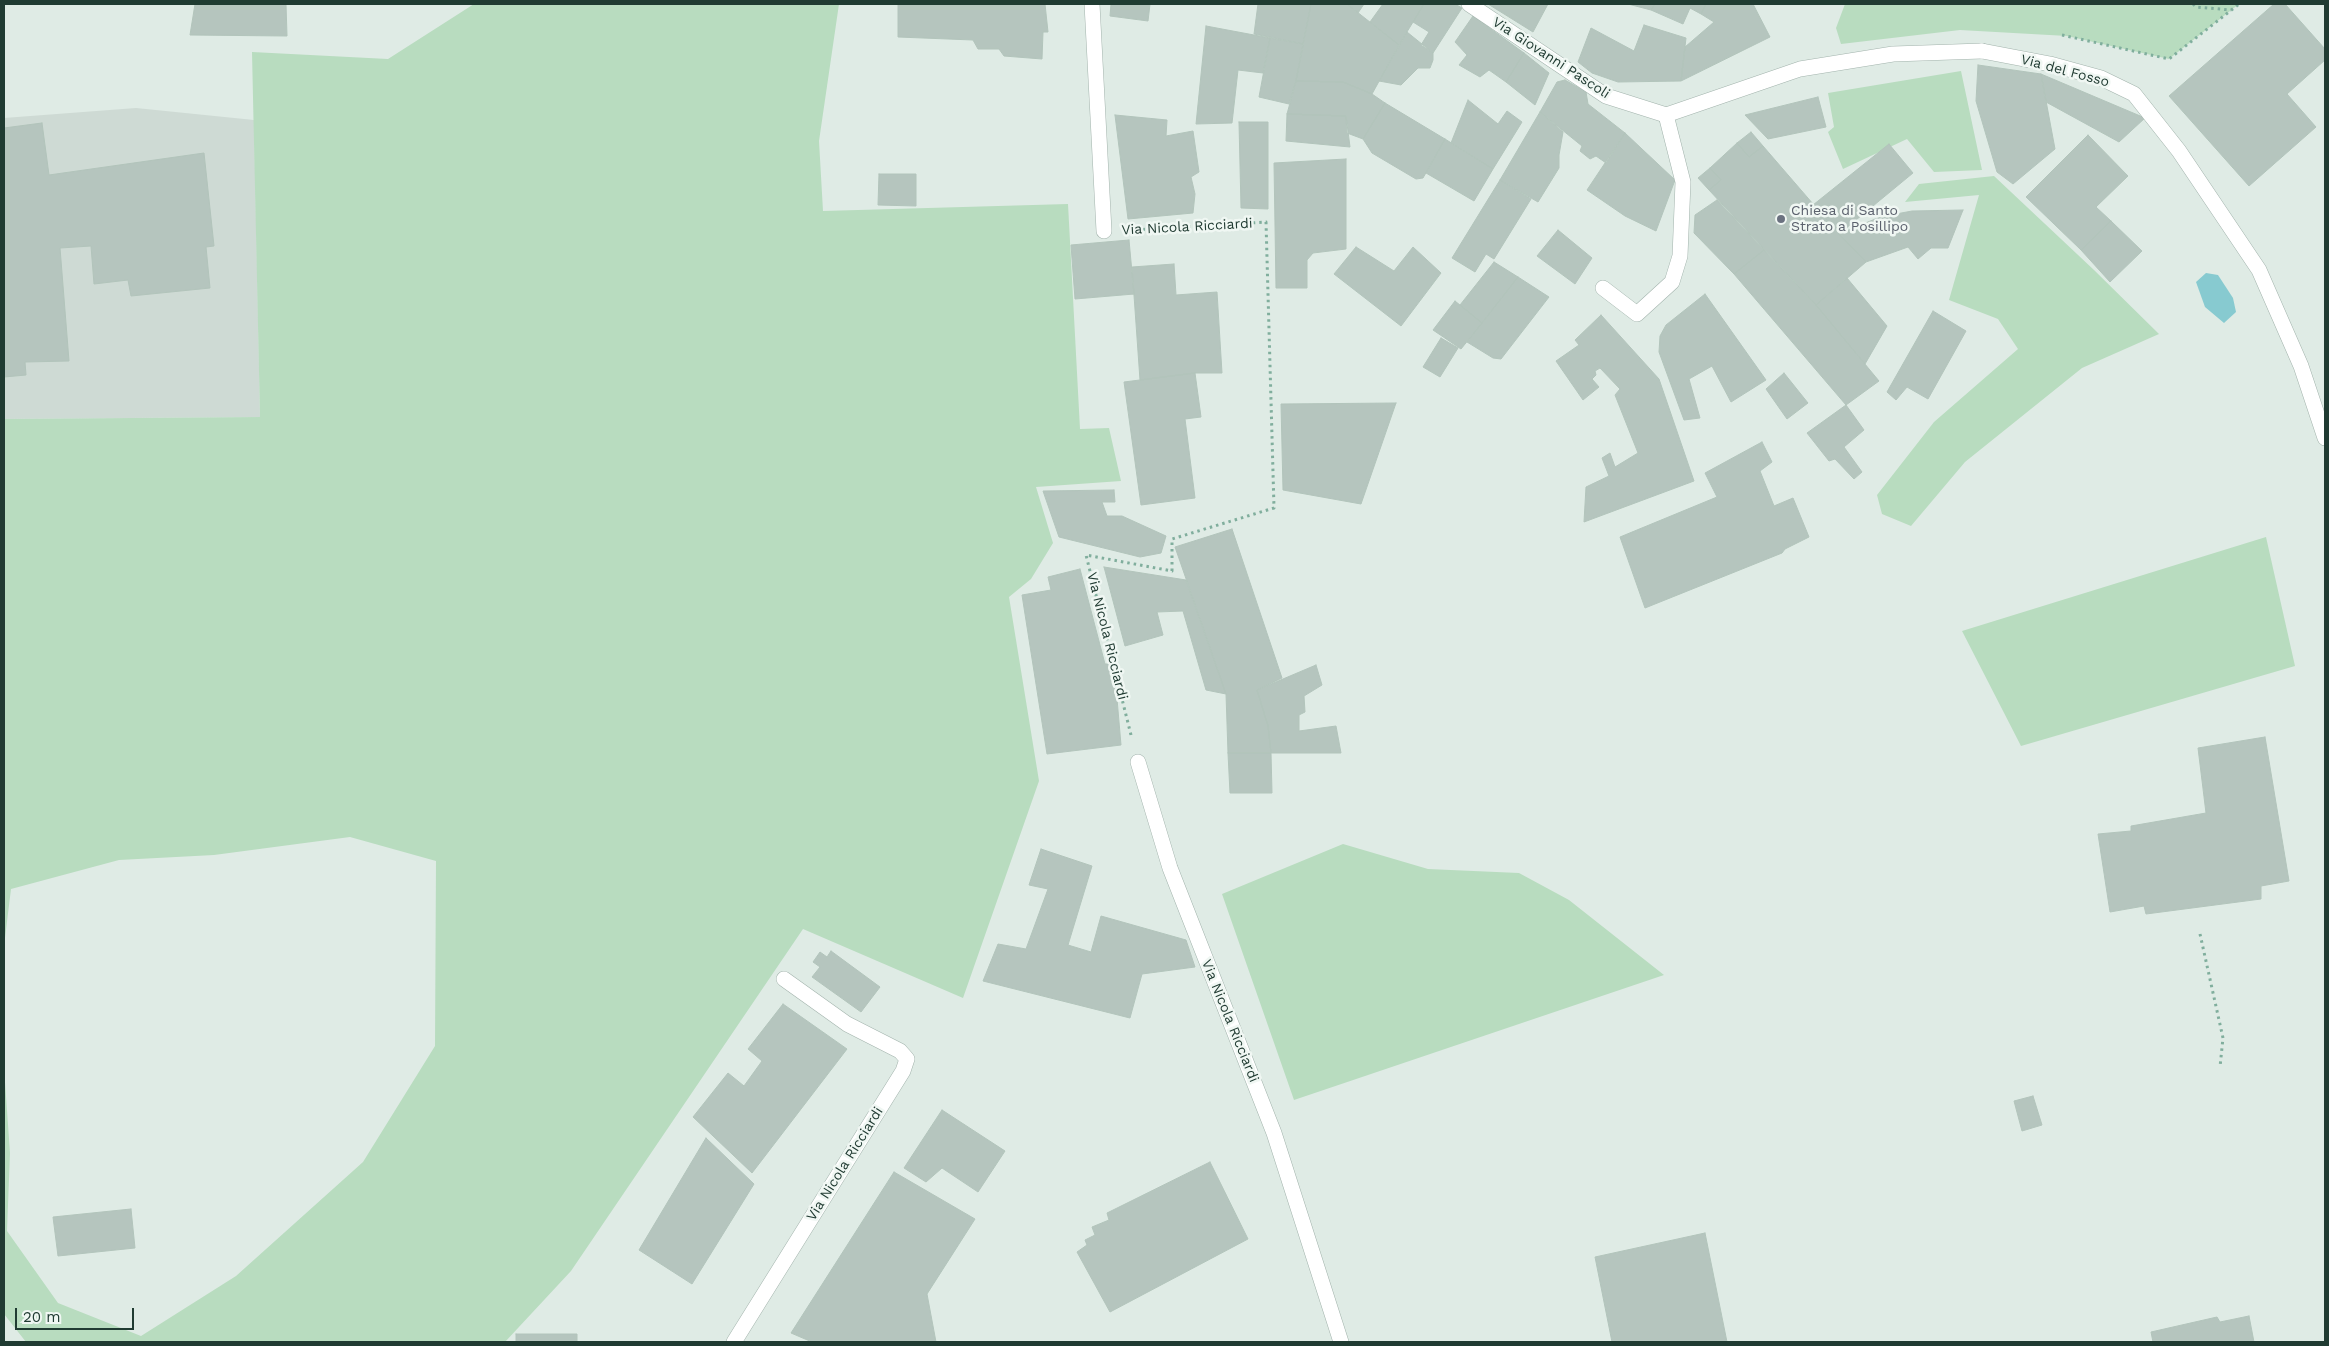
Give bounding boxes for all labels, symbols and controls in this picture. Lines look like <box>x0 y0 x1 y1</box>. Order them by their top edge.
street label: Via Giovanni Pascoli <box>1489 14 1613 102</box>
street label: Via del Fosso <box>2019 51 2111 91</box>
place label: Chiesa di Santo Strato a Posillipo <box>1791 203 1908 236</box>
marker: Chiesa di Santo Strato a Posillipo <box>1775 213 1787 225</box>
street label: Via Nicola Ricciardi <box>1121 215 1253 239</box>
street label: Via Nicola Ricciardi <box>1083 570 1131 702</box>
street label: Via Nicola Ricciardi <box>1198 957 1262 1085</box>
street label: Via Nicola Ricciardi <box>803 1104 887 1224</box>
scale bar <box>18 1298 136 1330</box>
text: 20 m <box>23 1308 61 1326</box>

